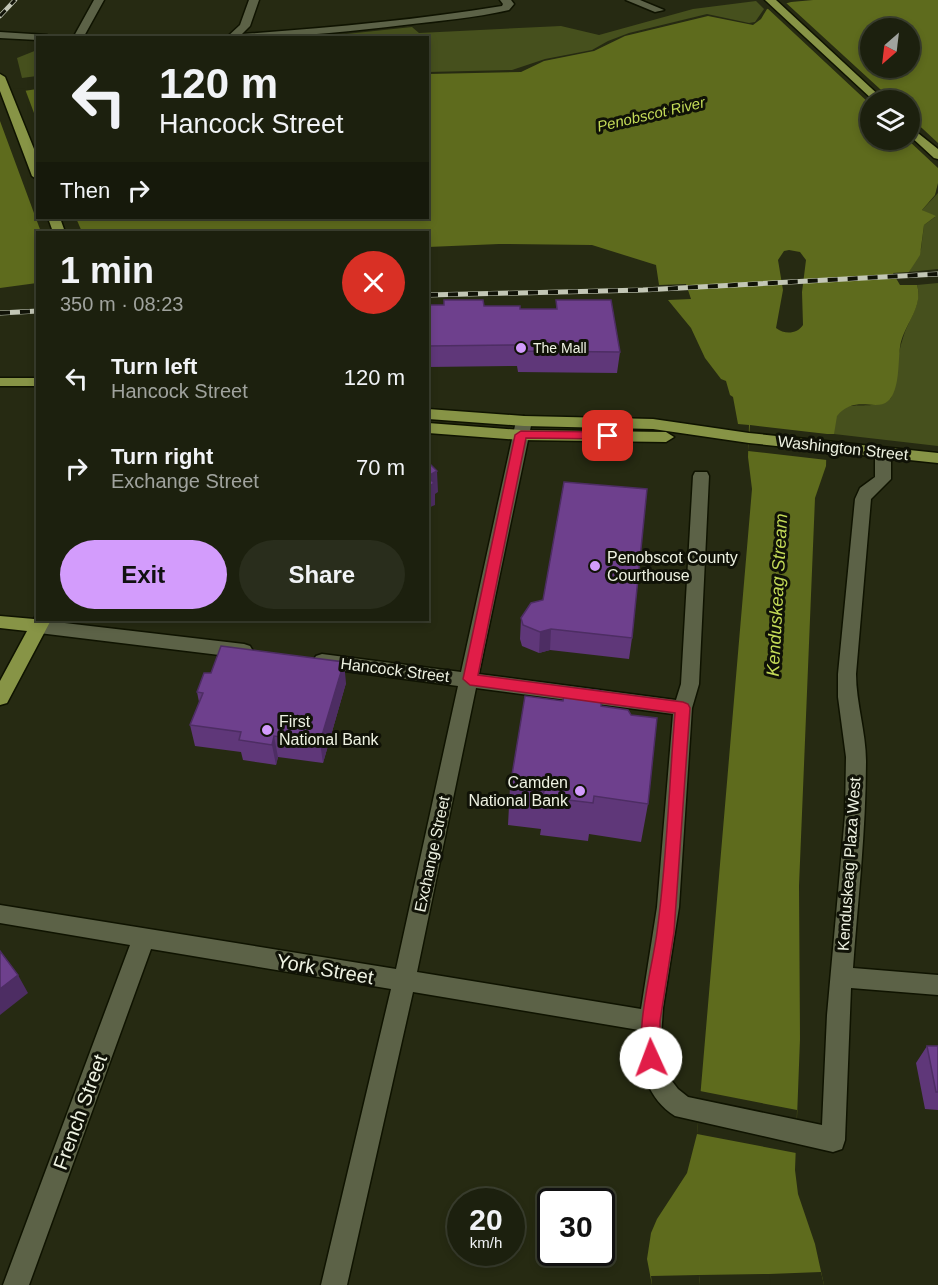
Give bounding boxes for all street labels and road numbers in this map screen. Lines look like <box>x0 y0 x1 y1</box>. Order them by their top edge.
street label: Washington Street <box>777 433 910 463</box>
street label: Hancock Street <box>340 655 451 685</box>
street label: Kenduskeag Plaza West <box>834 776 864 951</box>
street label: Exchange Street <box>411 794 453 914</box>
street label: York Street <box>275 950 376 988</box>
street label: French Street <box>49 1051 111 1173</box>

